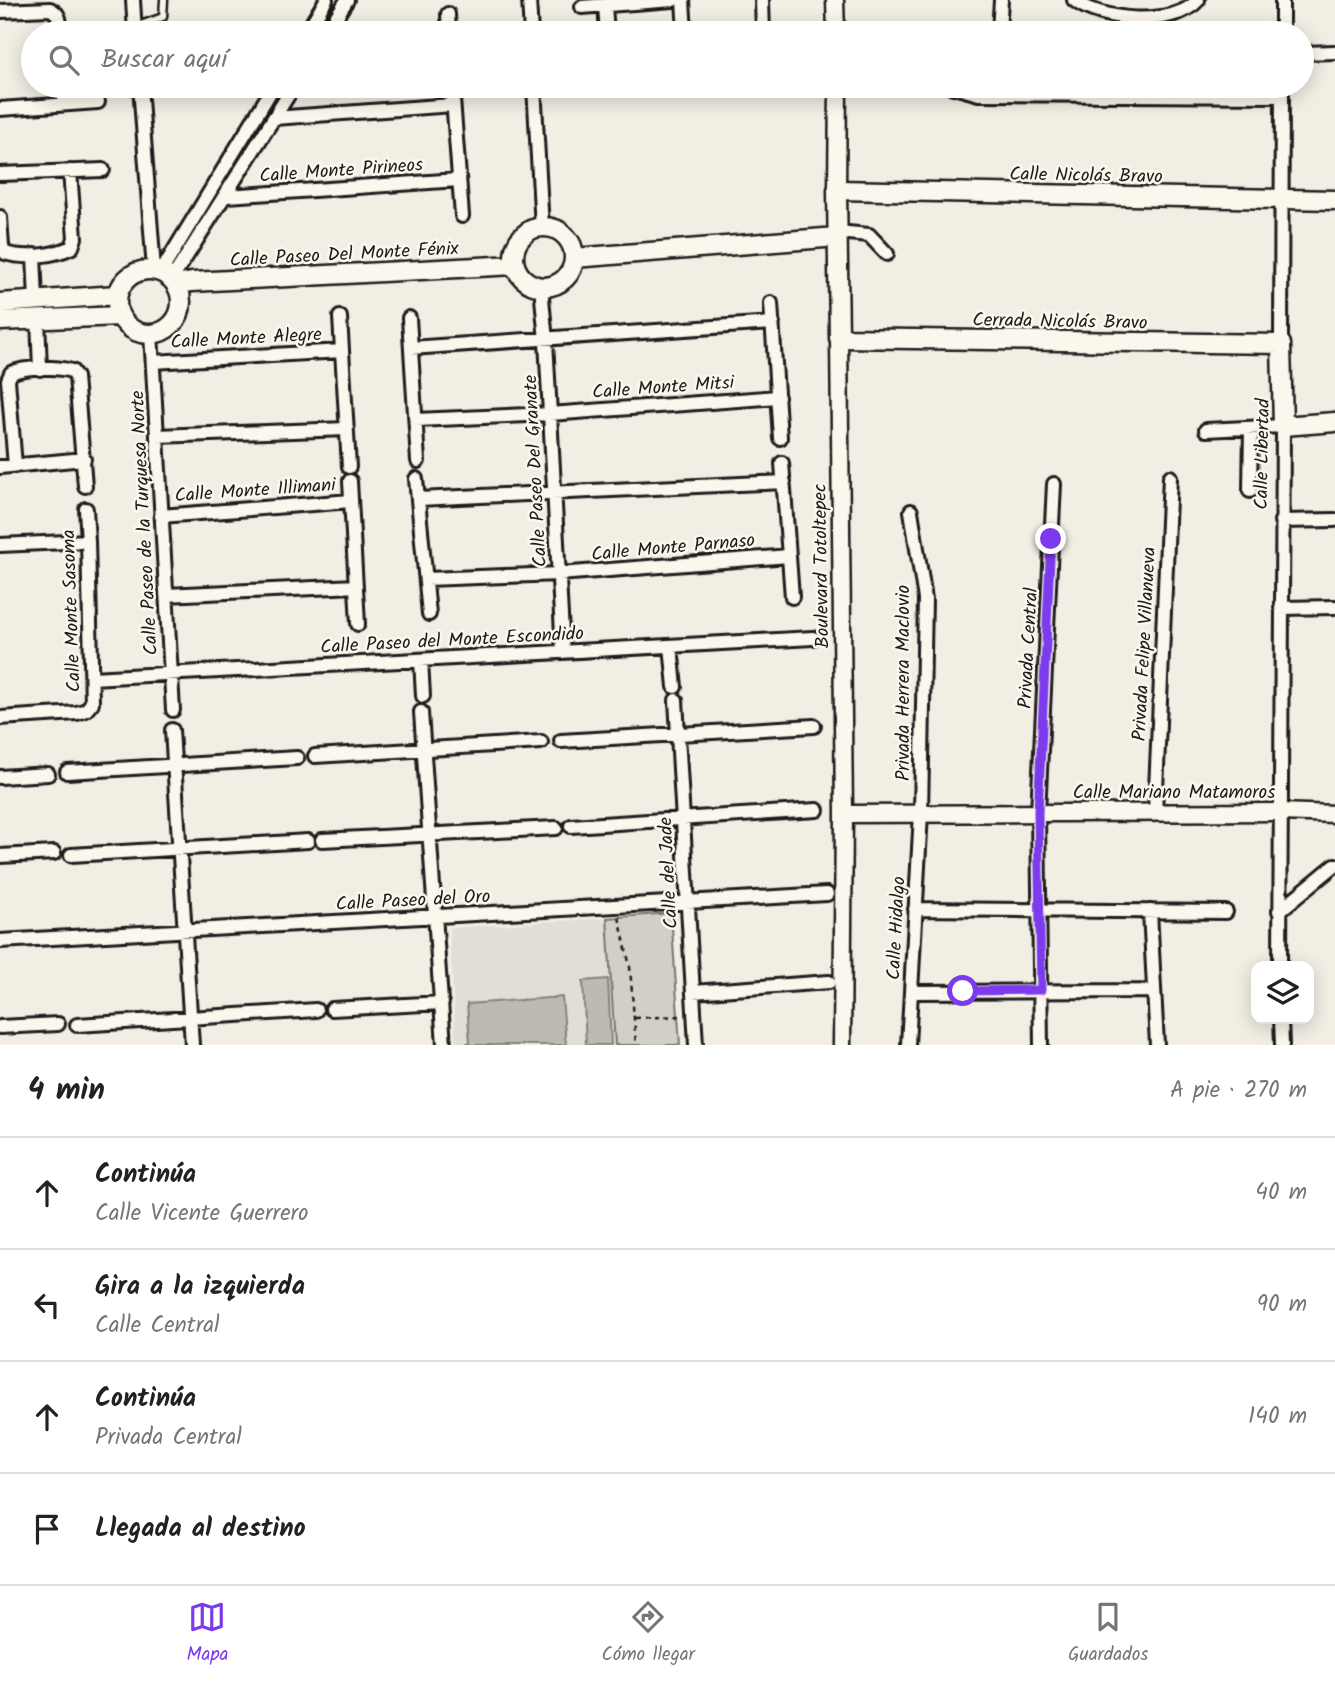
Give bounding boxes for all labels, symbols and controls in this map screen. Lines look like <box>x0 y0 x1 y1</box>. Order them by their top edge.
search box <box>21 21 1314 98</box>
text: Buscar aquí <box>101 39 227 81</box>
icon: search <box>45 41 83 79</box>
street label: Calle Monte Pirineos <box>258 150 424 192</box>
street label: Calle Nicolás Bravo <box>1009 160 1163 192</box>
street label: Calle Paseo Del Monte Fénix <box>229 234 460 276</box>
street label: Cerrada Nicolás Bravo <box>972 305 1148 339</box>
street label: Calle Monte Alegre <box>170 320 323 358</box>
street label: Calle Monte Mitsi <box>591 368 737 408</box>
street label: Calle Paseo Del Granate <box>516 373 556 568</box>
street label: Calle Paseo de la Turquesa Norte <box>123 389 167 656</box>
street label: Calle Libertad <box>1247 398 1279 510</box>
street label: Calle Monte Illimani <box>174 470 338 512</box>
street label: Boulevard Totoltepec <box>806 483 838 649</box>
route end <box>1035 523 1066 554</box>
street label: Calle Monte Parnaso <box>590 526 756 570</box>
street label: Calle Monte Sasoma <box>54 529 90 693</box>
street label: Privada Felipe Villanueva <box>1125 546 1165 742</box>
street label: Privada Herrera Maclovio <box>889 585 919 781</box>
street label: Privada Central <box>1011 586 1047 709</box>
street label: Calle Paseo del Monte Escondido <box>320 619 585 663</box>
street label: Calle Mariano Matamoros <box>1073 778 1275 808</box>
street label: Calle del Jade <box>651 816 687 930</box>
street label: Calle Hidalgo <box>879 876 915 981</box>
street label: Calle Paseo del Oro <box>335 882 491 920</box>
map controls <box>1251 961 1314 1024</box>
button: layers <box>1251 961 1314 1024</box>
route start <box>947 975 978 1006</box>
text: 4 min <box>28 1067 105 1115</box>
text: A pie · 270 m <box>1170 1073 1307 1109</box>
text: Continúa <box>95 1154 196 1196</box>
icon: ahead <box>28 1174 66 1212</box>
text: 40 m <box>1255 1175 1307 1211</box>
text: Calle Vicente Guerrero <box>95 1196 309 1232</box>
text: Gira a la izquierda <box>95 1266 305 1308</box>
icon: left <box>28 1286 66 1324</box>
text: 90 m <box>1257 1287 1307 1323</box>
text: Calle Central <box>95 1308 220 1344</box>
text: Continúa <box>95 1378 196 1420</box>
icon: ahead <box>28 1398 66 1436</box>
text: 140 m <box>1248 1399 1307 1435</box>
text: Privada Central <box>95 1420 242 1456</box>
text: Llegada al destino <box>95 1508 306 1550</box>
icon: arrive <box>28 1510 66 1548</box>
tab: Mapa <box>187 1598 228 1670</box>
tab: Cómo llegar <box>601 1598 695 1670</box>
tab: Guardados <box>1068 1598 1148 1670</box>

